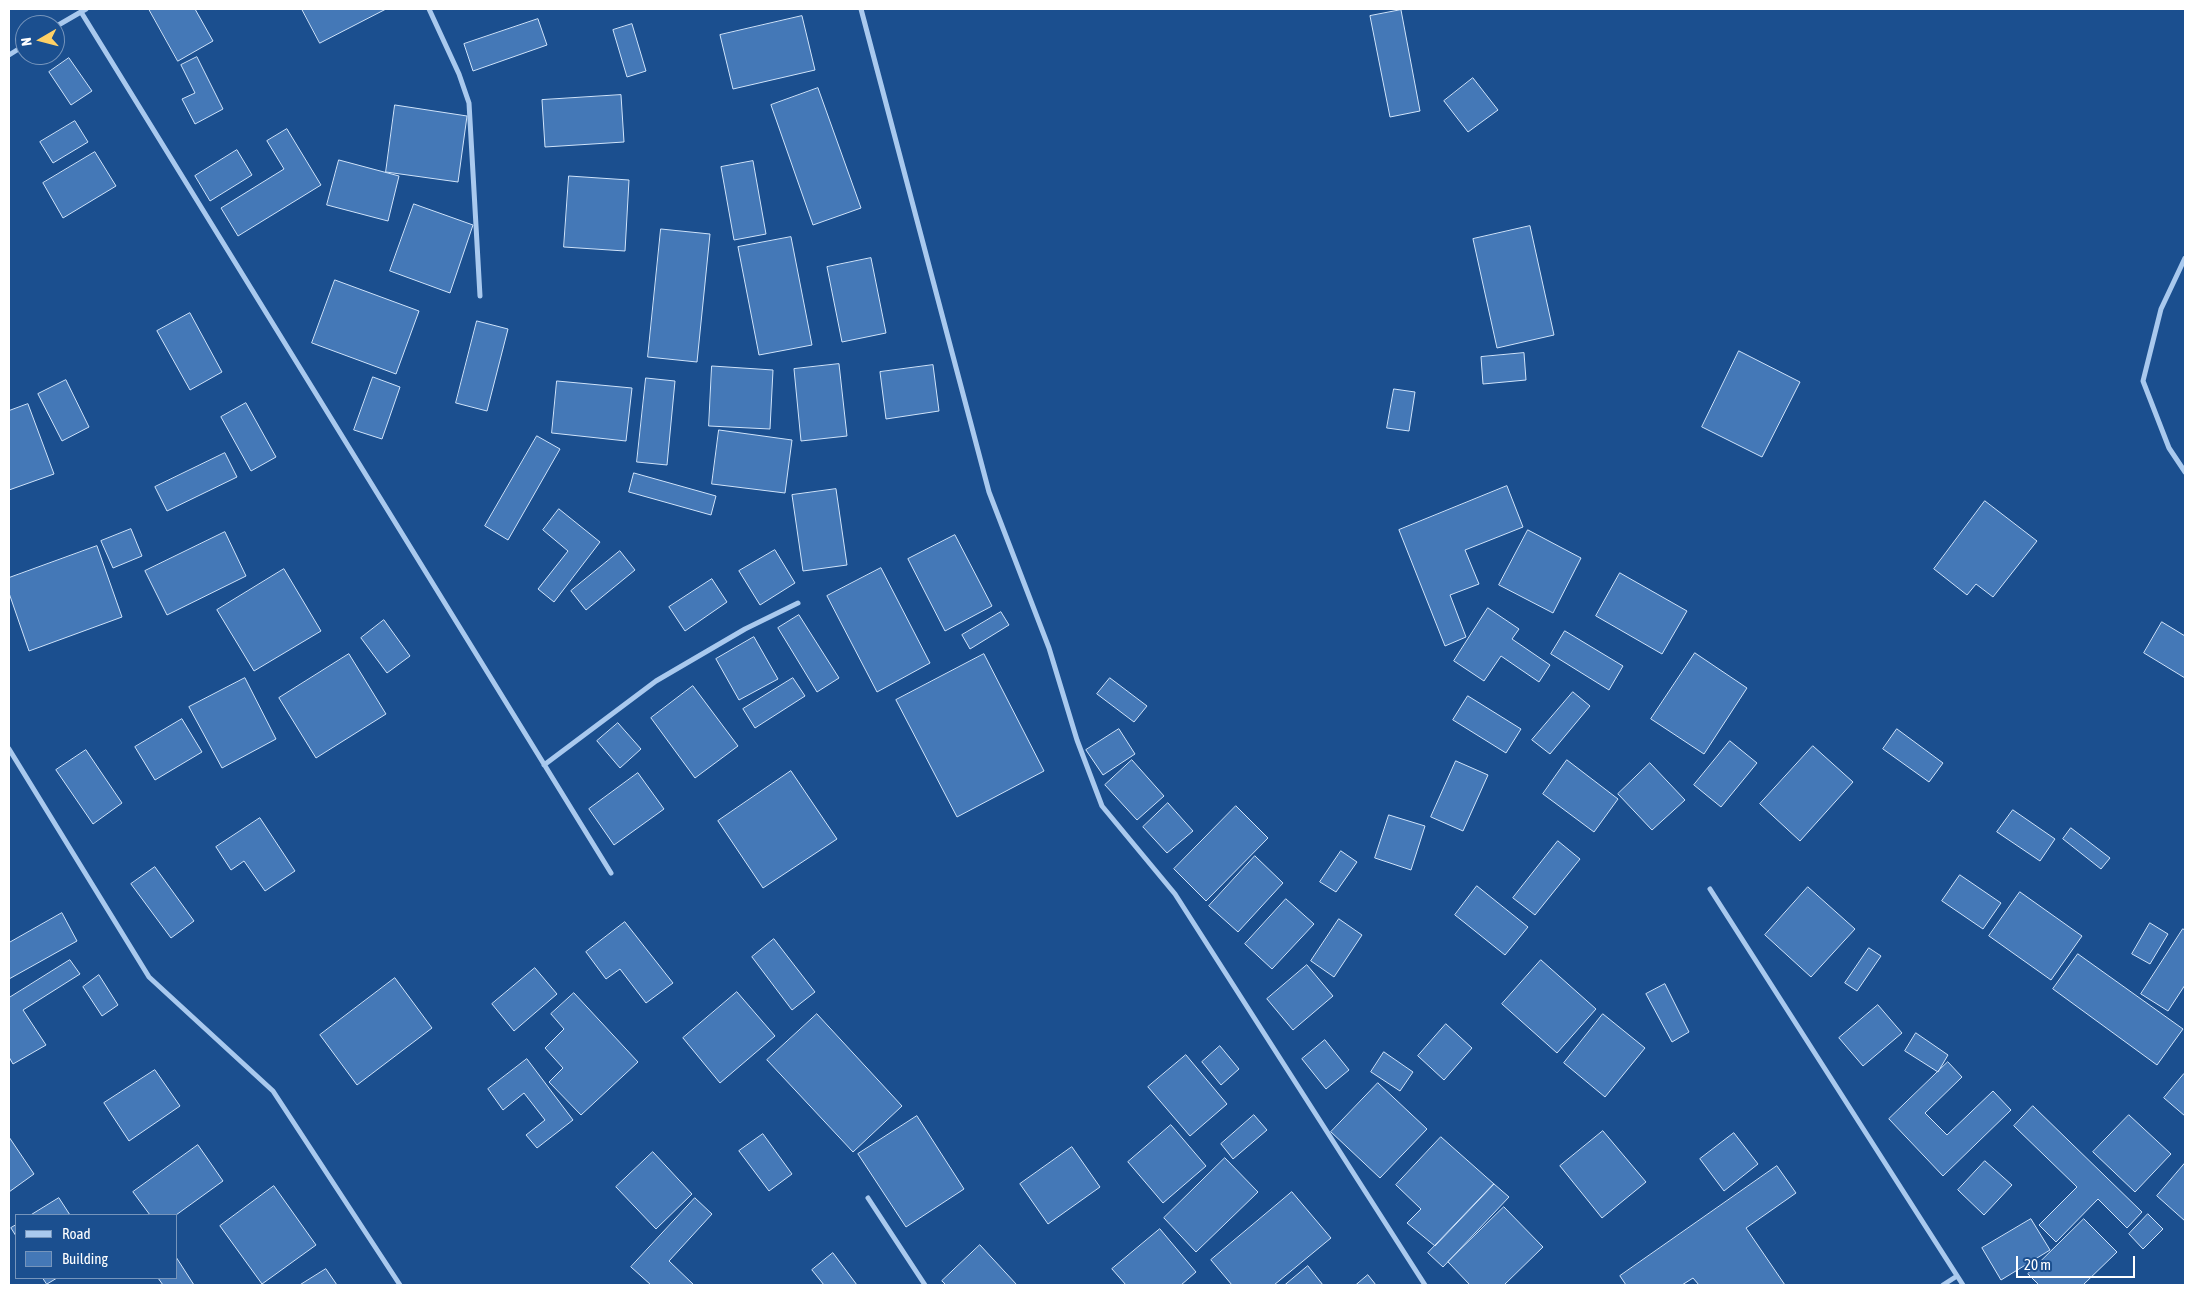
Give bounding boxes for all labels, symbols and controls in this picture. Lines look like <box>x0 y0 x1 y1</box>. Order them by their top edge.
north arrow <box>15 15 65 65</box>
text: N <box>18 37 35 47</box>
legend <box>15 1214 178 1279</box>
text: Road <box>62 1225 91 1242</box>
scale bar <box>2019 1246 2138 1278</box>
text: Building <box>62 1250 108 1267</box>
text: 20 m <box>2024 1256 2051 1273</box>

